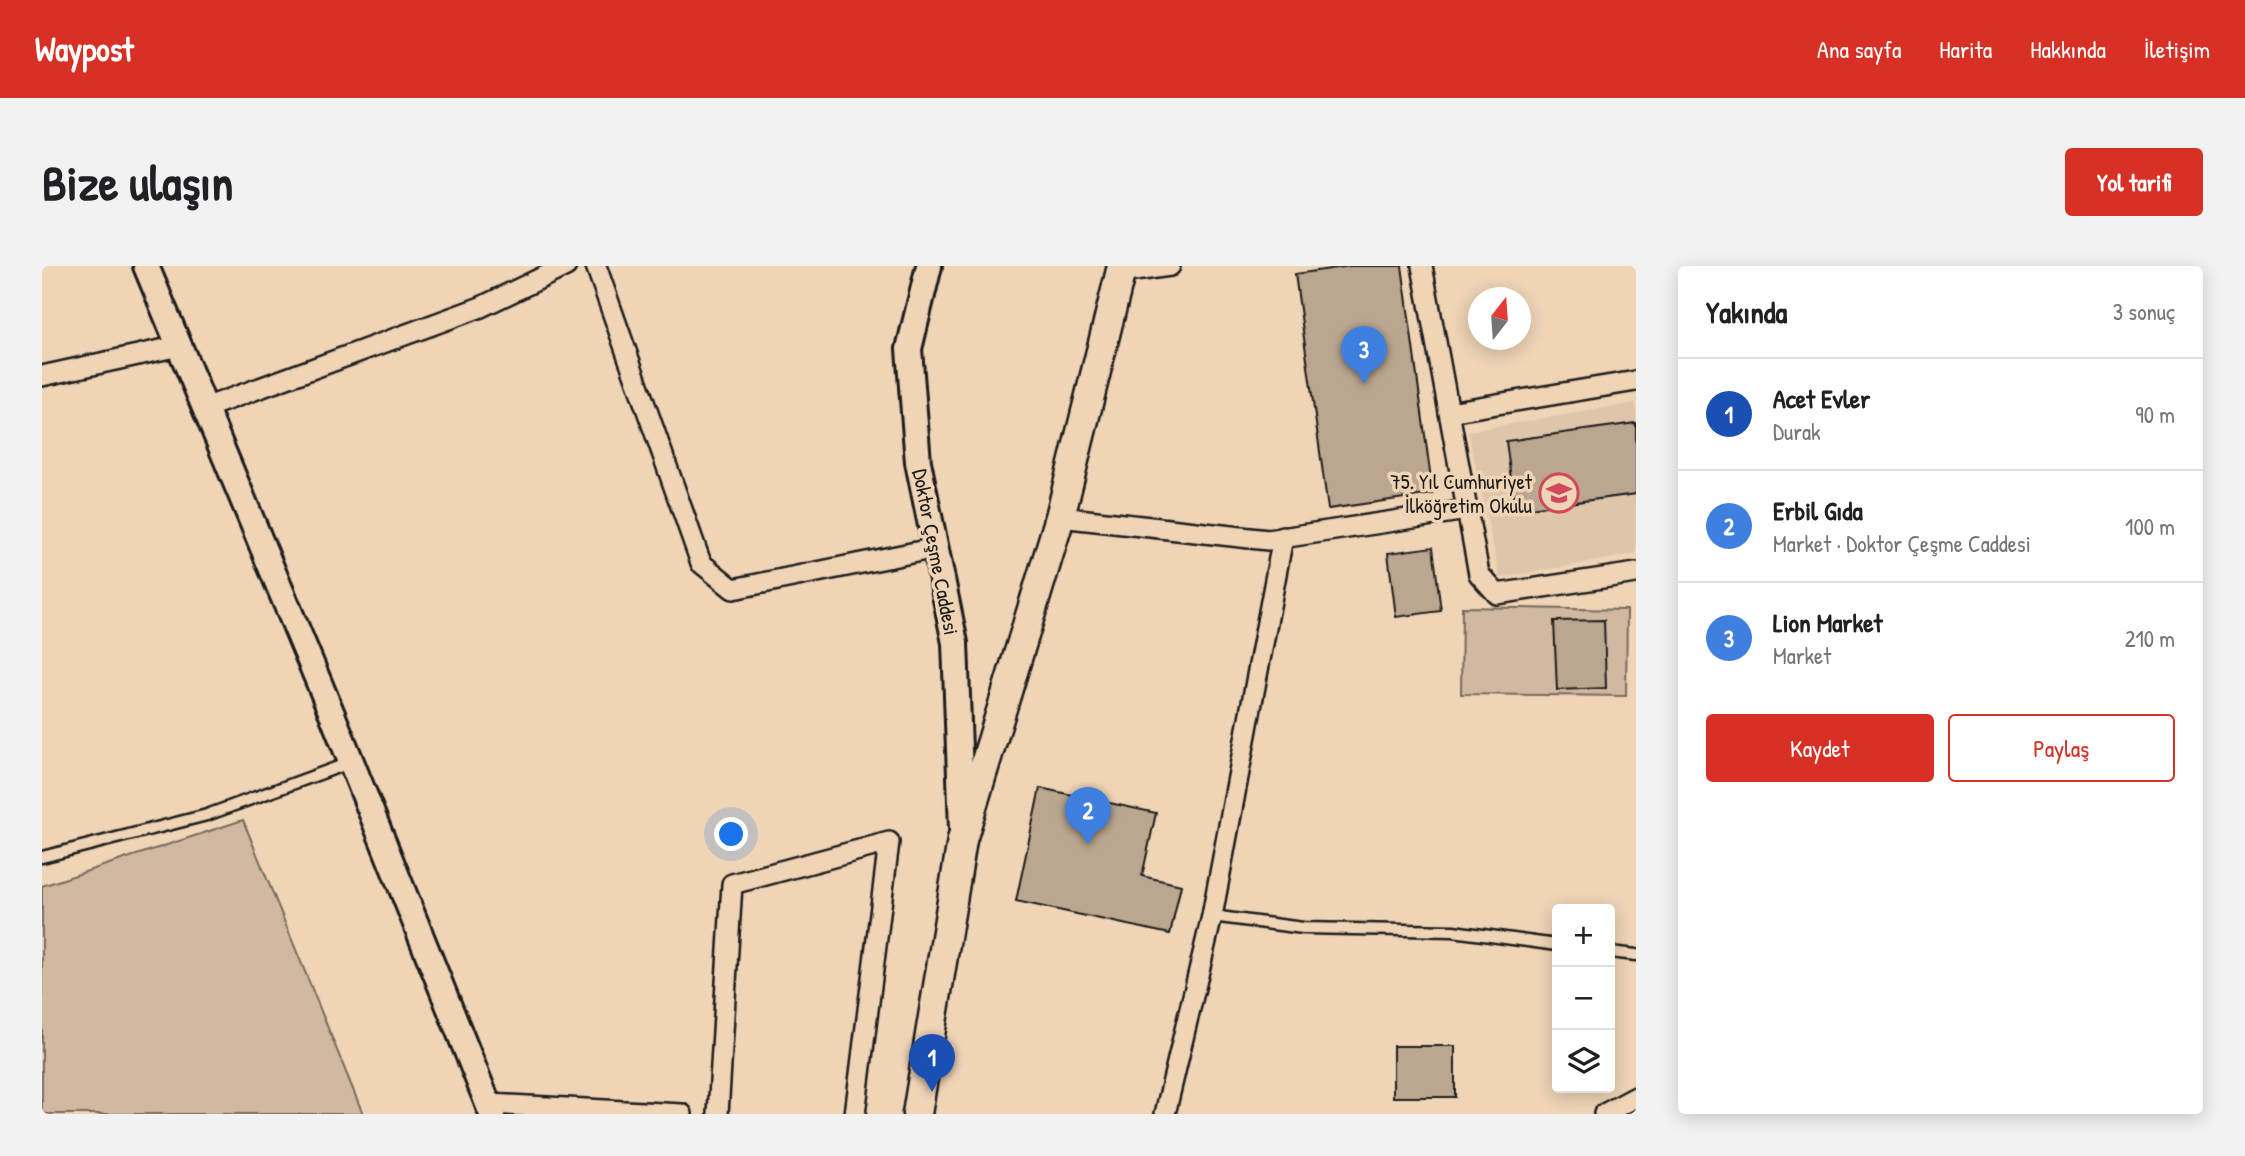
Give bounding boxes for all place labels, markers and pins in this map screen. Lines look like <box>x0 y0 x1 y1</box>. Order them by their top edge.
pin: 3 <box>1341 326 1387 384</box>
place label: 75. Yıl Cumhuriyet İlköğretim Okulu <box>1390 467 1533 520</box>
school or university icon: 75. Yıl Cumhuriyet İlköğretim Okulu <box>1538 472 1580 514</box>
pin: 2 <box>1065 787 1111 845</box>
pin: 1 <box>909 1034 955 1092</box>

